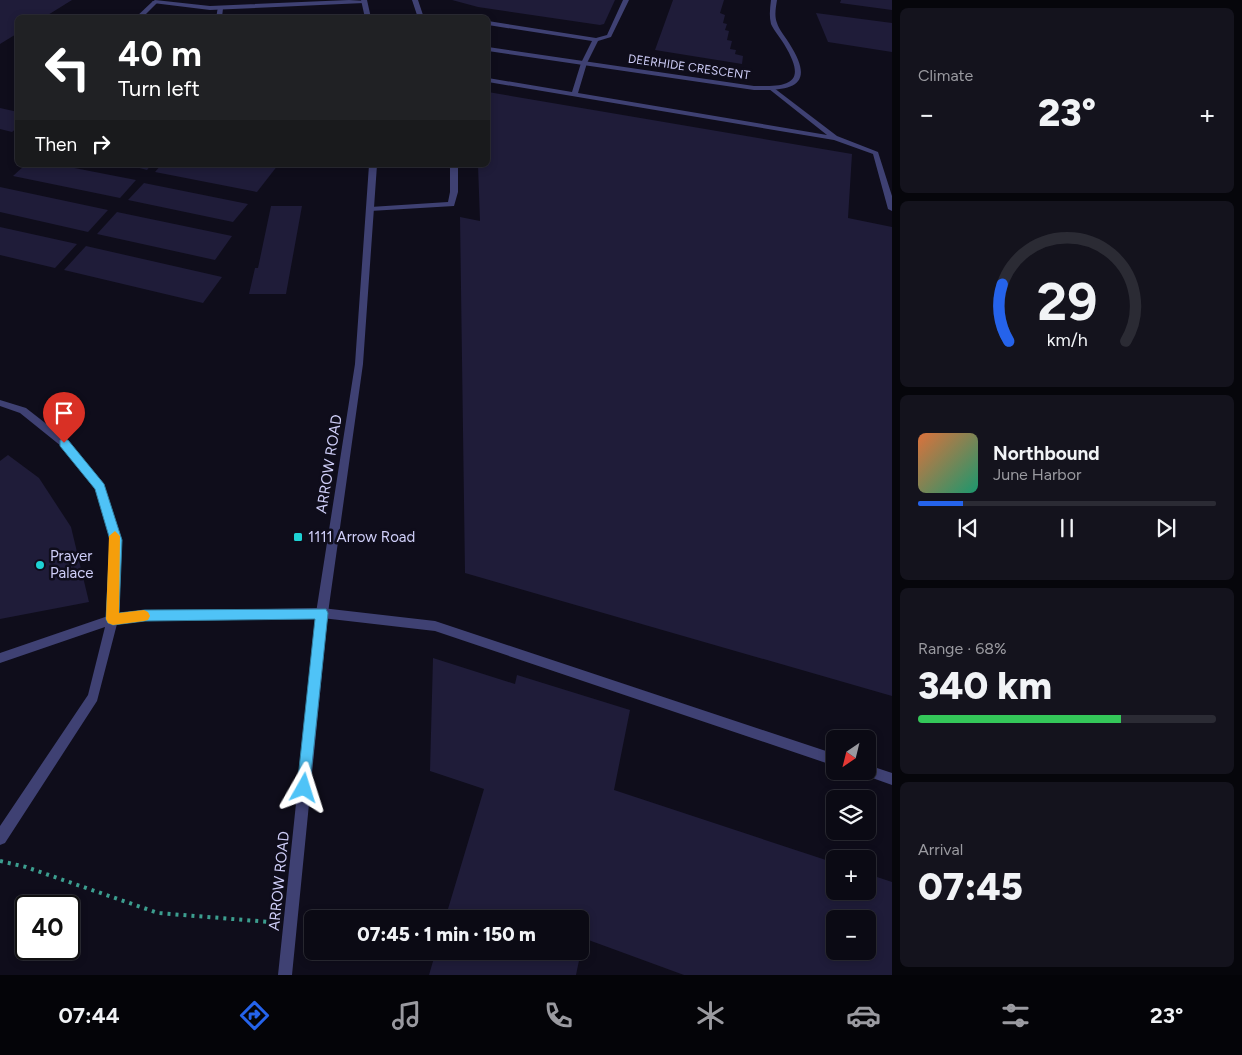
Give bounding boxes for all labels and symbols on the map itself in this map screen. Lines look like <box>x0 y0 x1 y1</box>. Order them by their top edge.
street label: DEERHIDE CRESCENT <box>627 52 751 83</box>
pin <box>43 392 85 443</box>
street label: ARROW ROAD <box>312 413 346 515</box>
place label: 1111 Arrow Road <box>308 528 415 546</box>
marker: 1111 Arrow Road <box>292 531 304 543</box>
place label: Prayer Palace <box>50 547 93 582</box>
marker: Prayer Palace <box>34 559 46 571</box>
north arrow <box>826 730 876 780</box>
position arrow <box>277 761 329 813</box>
street label: ARROW ROAD <box>265 830 293 932</box>
speed limit sign: 40 <box>15 895 80 960</box>

